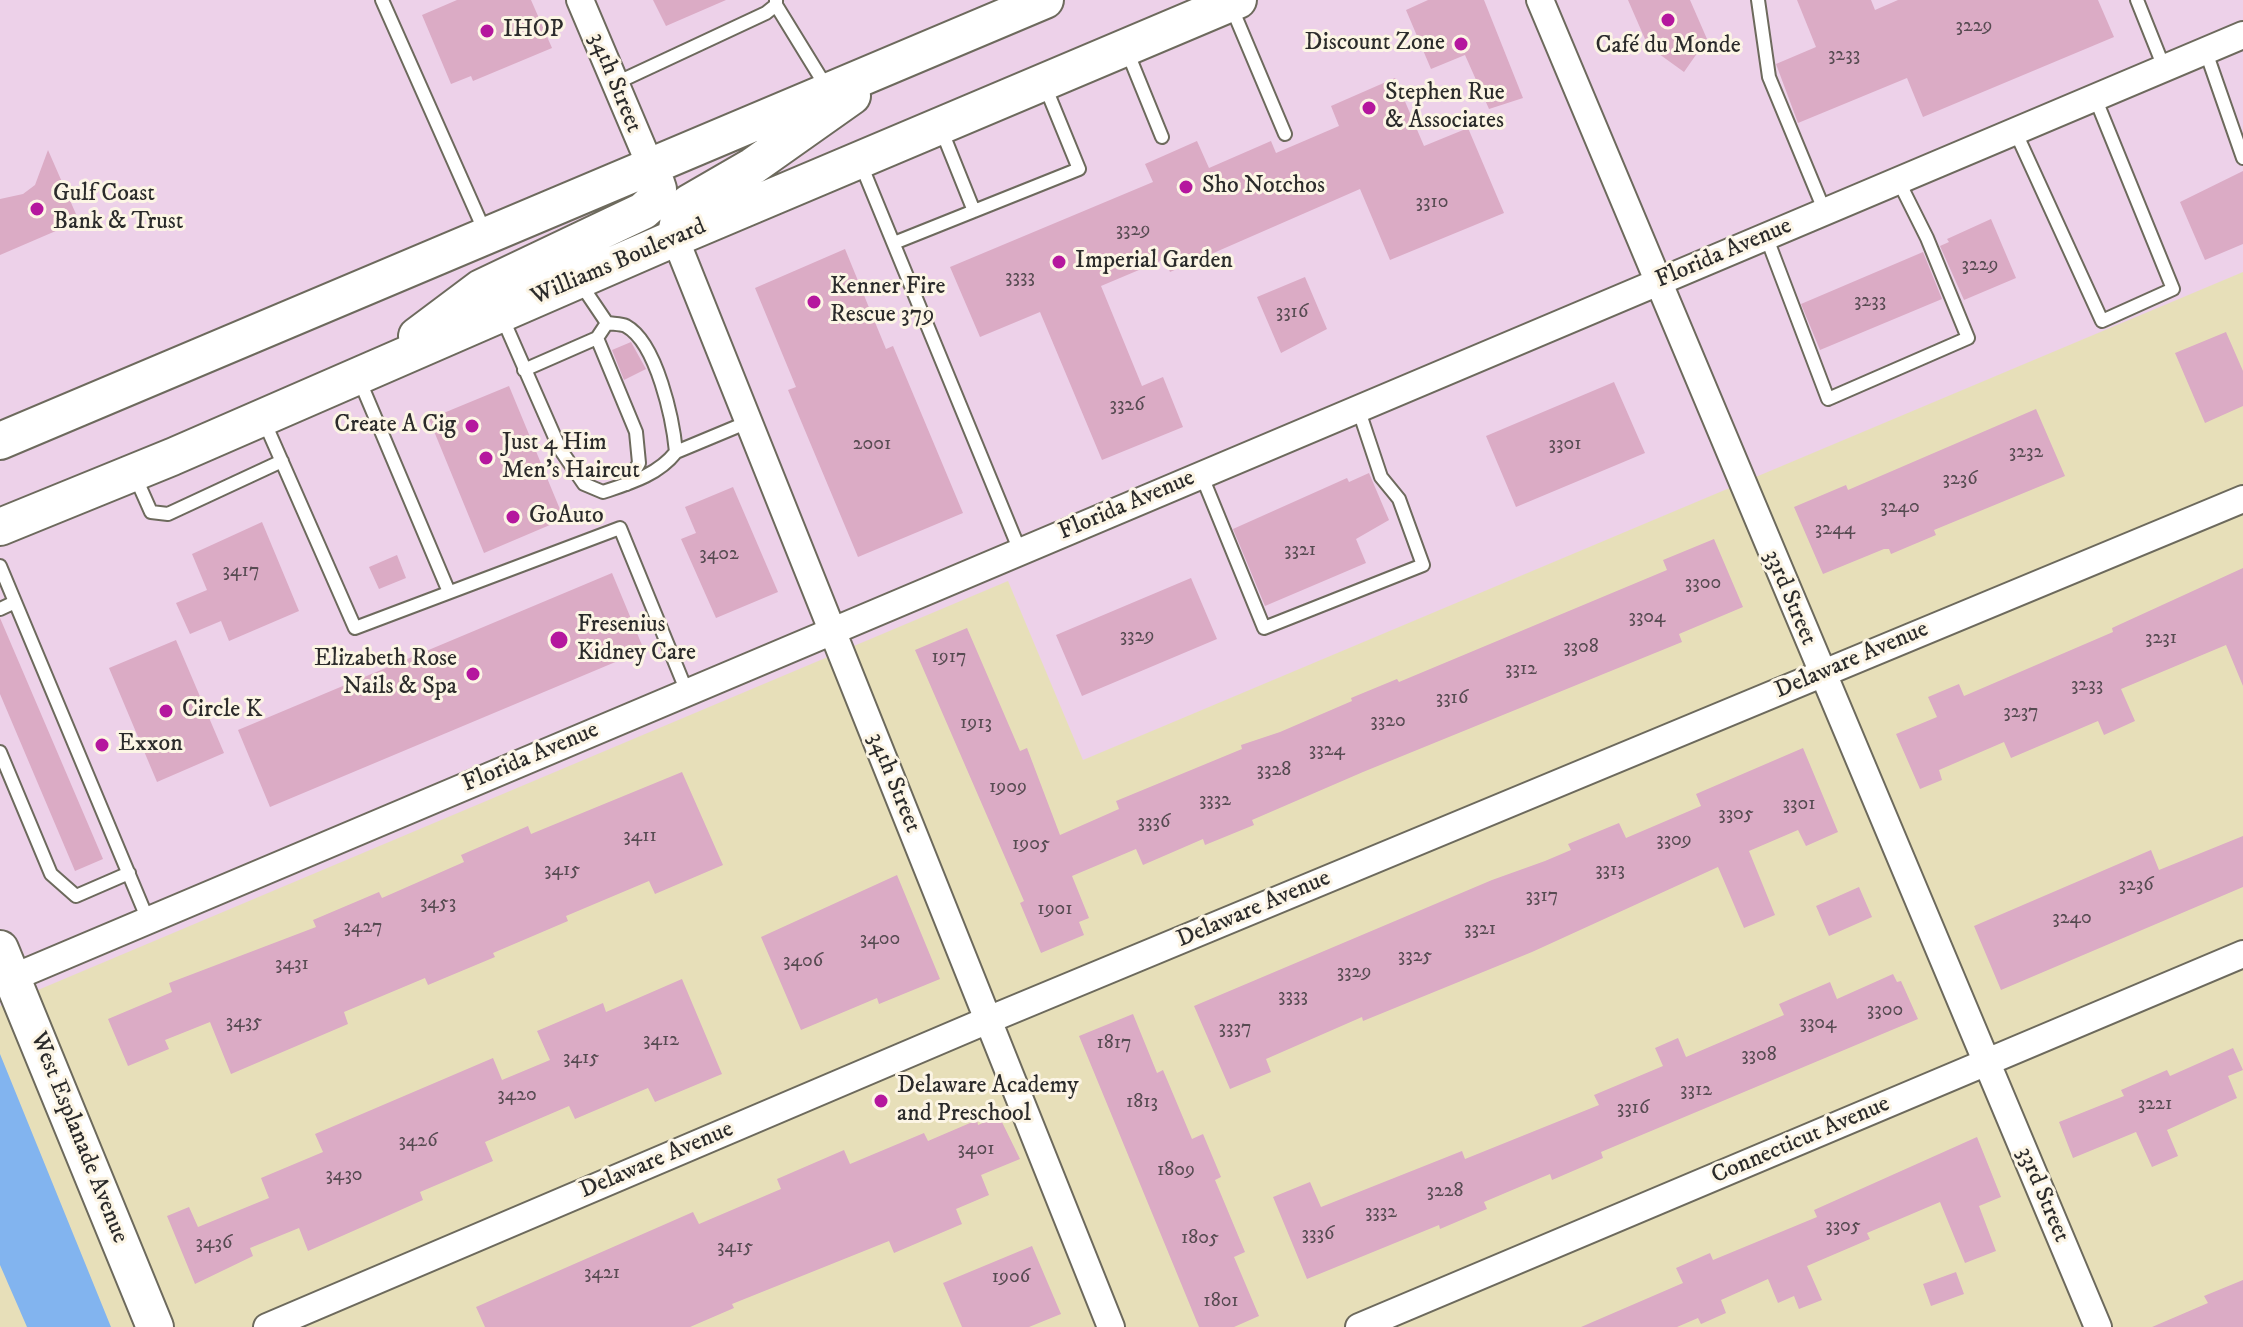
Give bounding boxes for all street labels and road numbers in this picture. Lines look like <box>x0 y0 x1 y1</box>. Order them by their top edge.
street label: 34th Street <box>581 29 647 137</box>
street label: Florida Avenue <box>1652 212 1796 296</box>
street label: Williams Boulevard <box>527 213 711 313</box>
street label: Florida Avenue <box>1055 464 1199 548</box>
street label: 33rd Street <box>1756 546 1822 650</box>
street label: Delaware Avenue <box>1771 616 1933 706</box>
street label: Florida Avenue <box>459 716 603 800</box>
street label: 34th Street <box>860 729 926 837</box>
street label: Delaware Avenue <box>1173 865 1335 955</box>
street label: West Esplanade Avenue <box>23 1028 133 1248</box>
street label: Connecticut Avenue <box>1708 1090 1894 1192</box>
street label: Delaware Avenue <box>576 1116 738 1206</box>
street label: 33rd Street <box>2009 1143 2075 1247</box>

